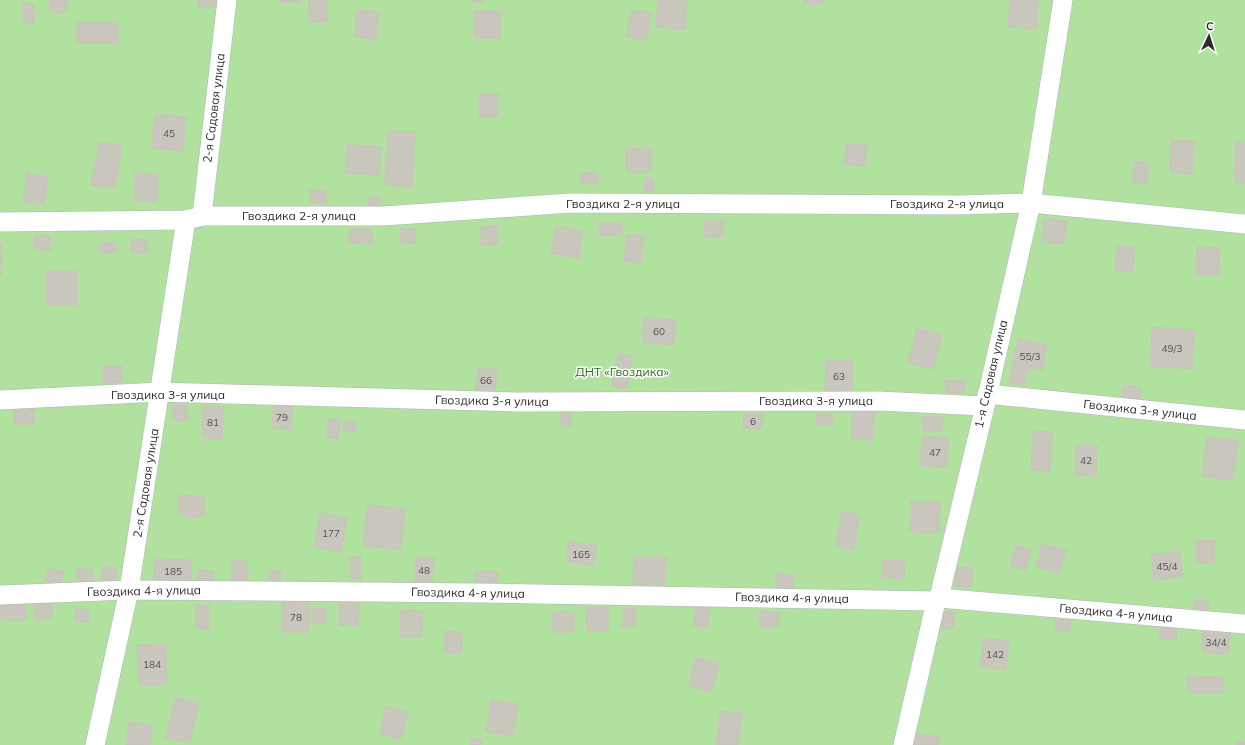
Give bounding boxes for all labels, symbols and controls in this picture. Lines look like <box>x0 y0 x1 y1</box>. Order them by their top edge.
north arrow <box>1189 16 1229 56</box>
text: С <box>1205 19 1214 33</box>
street label: 2-я Садовая улица <box>199 52 228 164</box>
house number: 45 <box>163 127 175 140</box>
street label: Гвоздика 2-я улица <box>566 196 680 211</box>
street label: Гвоздика 2-я улица <box>890 196 1004 211</box>
street label: Гвоздика 2-я улица <box>242 208 356 223</box>
street label: 1-я Садовая улица <box>971 318 1010 429</box>
house number: 60 <box>653 325 665 338</box>
house number: 49/3 <box>1162 342 1182 355</box>
house number: 55/3 <box>1020 350 1040 363</box>
park label: ДНТ «Гвоздика» <box>575 364 670 379</box>
house number: 63 <box>833 370 845 383</box>
house number: 66 <box>480 374 492 387</box>
street label: Гвоздика 3-я улица <box>111 387 225 402</box>
street label: Гвоздика 3-я улица <box>435 392 549 409</box>
street label: Гвоздика 3-я улица <box>759 393 873 408</box>
street label: Гвоздика 3-я улица <box>1083 396 1198 423</box>
house number: 79 <box>276 411 288 424</box>
house number: 6 <box>750 415 756 428</box>
house number: 81 <box>207 416 219 429</box>
street label: 2-я Садовая улица <box>129 427 162 539</box>
house number: 47 <box>929 446 941 459</box>
house number: 42 <box>1080 454 1092 467</box>
house number: 177 <box>322 527 340 540</box>
house number: 165 <box>572 548 590 561</box>
house number: 45/4 <box>1157 560 1177 573</box>
house number: 48 <box>418 564 430 577</box>
house number: 185 <box>164 565 182 578</box>
street label: Гвоздика 4-я улица <box>87 582 201 599</box>
street label: Гвоздика 4-я улица <box>411 584 525 601</box>
street label: Гвоздика 4-я улица <box>735 589 849 606</box>
street label: Гвоздика 4-я улица <box>1059 600 1173 625</box>
house number: 78 <box>290 611 302 624</box>
house number: 34/4 <box>1206 636 1226 649</box>
house number: 142 <box>986 648 1004 661</box>
house number: 184 <box>143 658 161 671</box>

